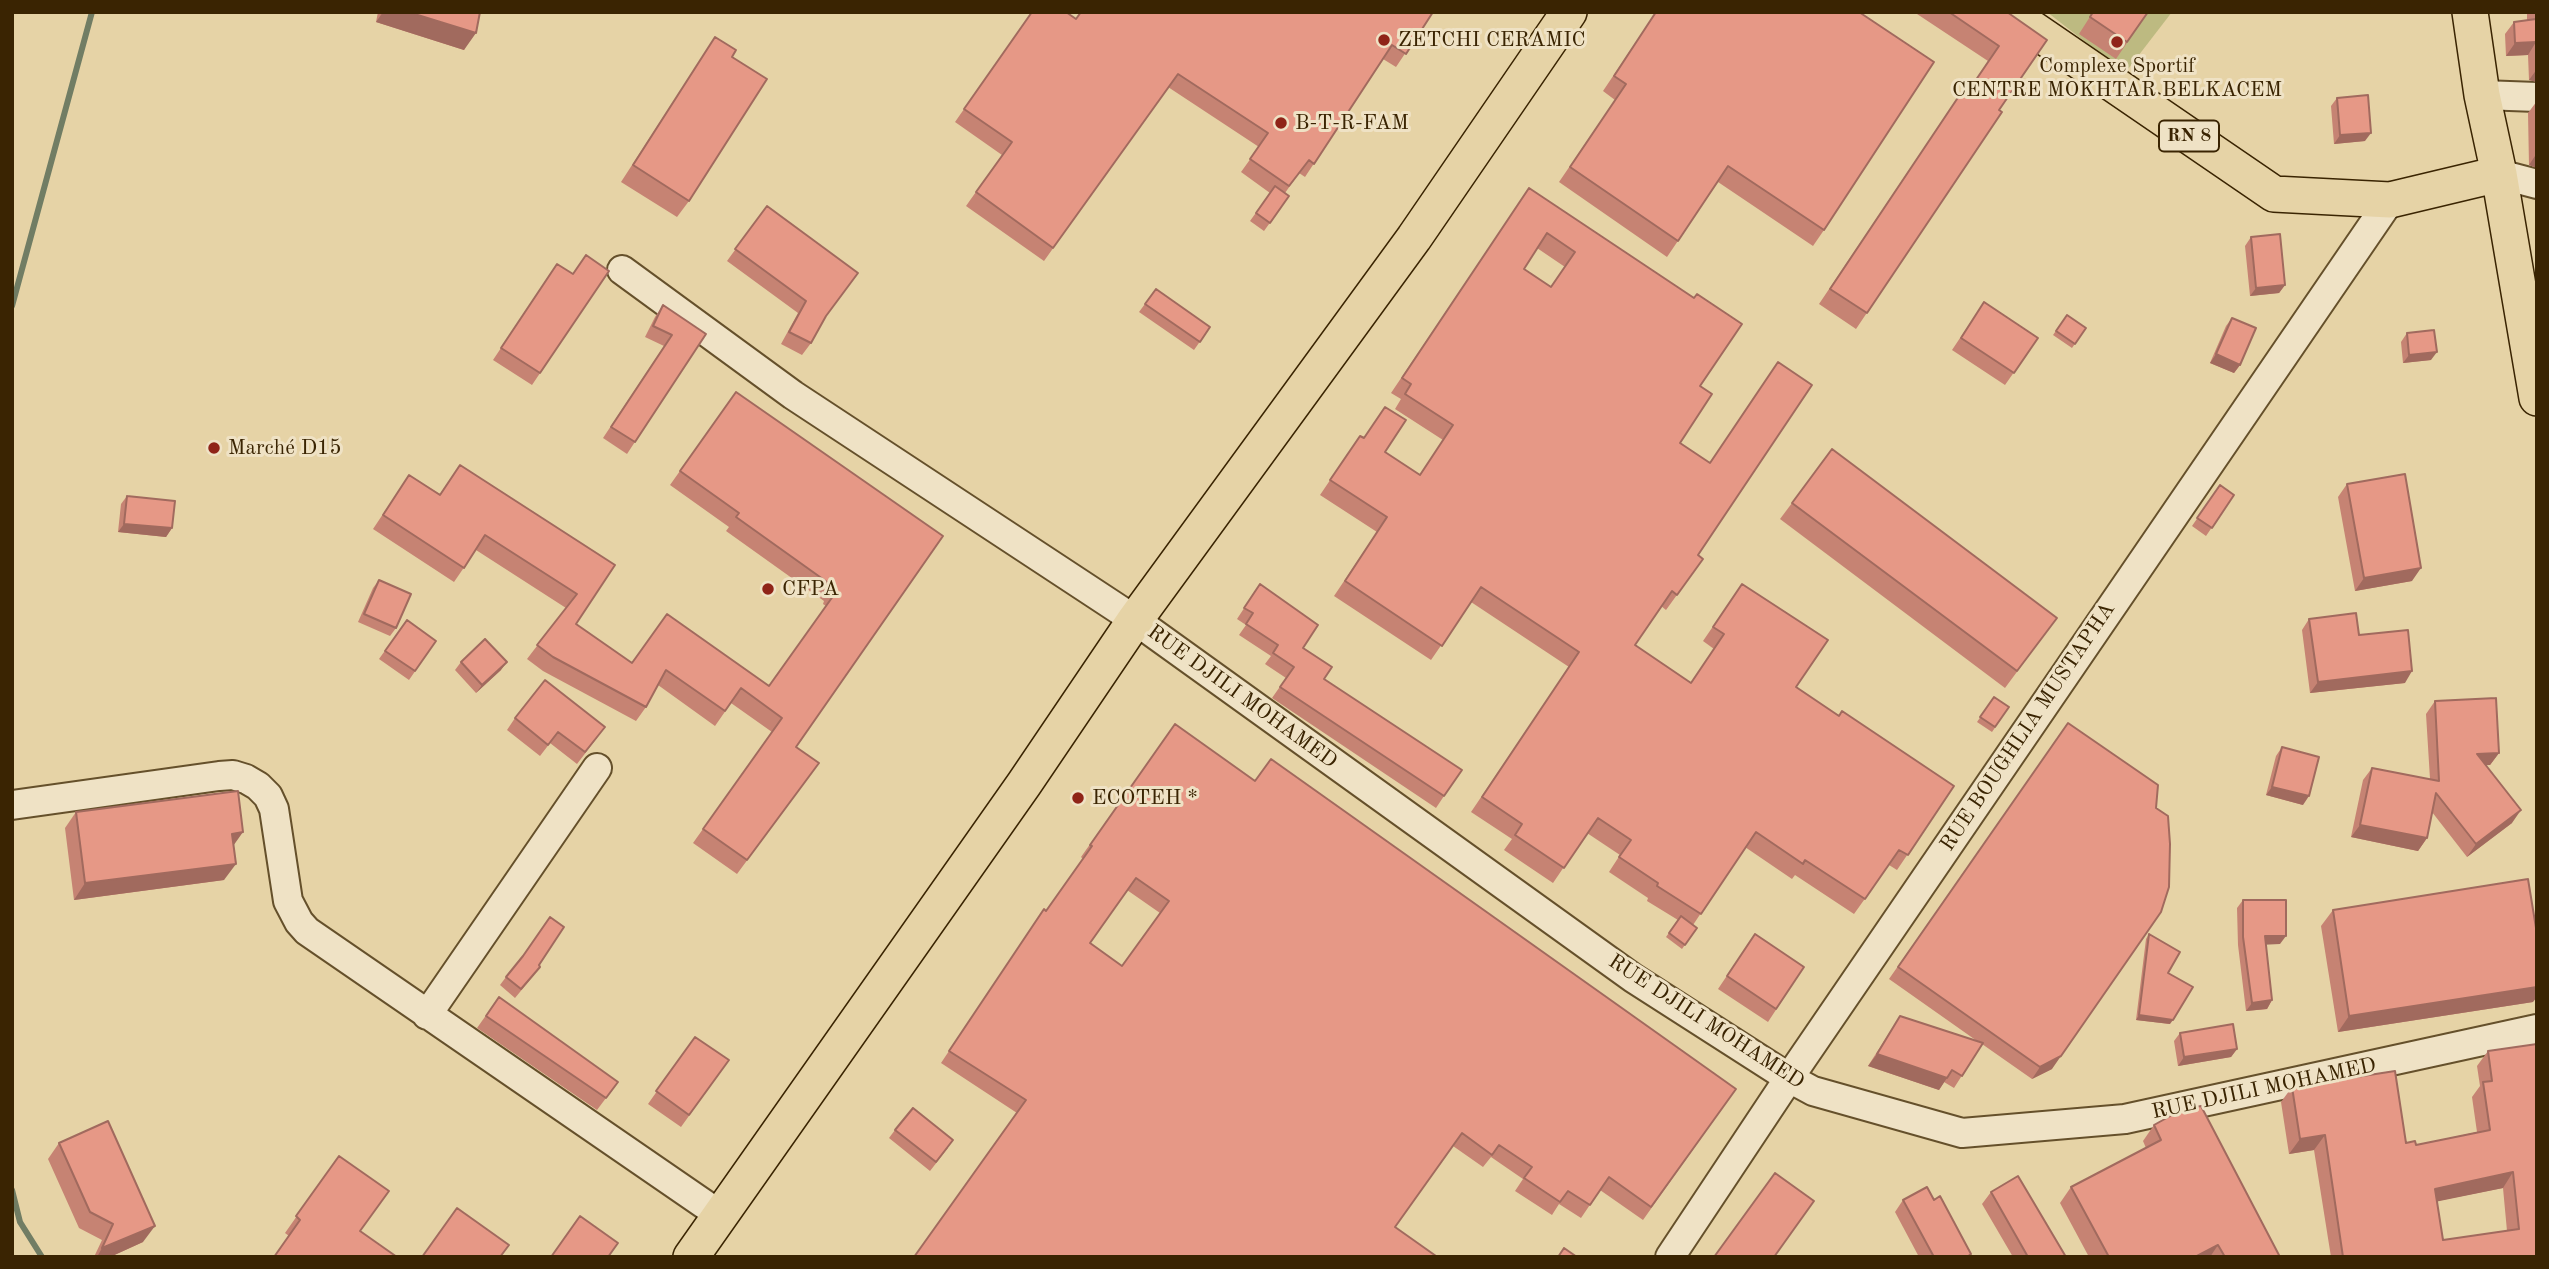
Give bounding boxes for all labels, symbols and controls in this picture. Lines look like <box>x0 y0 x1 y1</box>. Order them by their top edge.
place label: ZETCHI CERAMIC <box>1398 27 1586 53</box>
marker: ZETCHI CERAMIC <box>1376 32 1392 48</box>
marker: Complexe Sportif CENTRE MOKHTAR BELKACEM <box>2109 34 2125 50</box>
place label: Complexe Sportif CENTRE MOKHTAR BELKACEM <box>1952 53 2282 103</box>
place label: B-T-R-FAM <box>1295 110 1409 136</box>
marker: B-T-R-FAM <box>1273 115 1289 131</box>
road number: RN 8 <box>2159 120 2219 152</box>
place label: Marché D15 <box>228 435 341 461</box>
marker: Marché D15 <box>206 440 222 456</box>
place label: CFPA <box>782 576 839 602</box>
marker: CFPA <box>760 581 776 597</box>
street label: RUE BOUGHLIA MUSTAPHA <box>1935 598 2121 856</box>
street label: RUE DJILI MOHAMED <box>1142 620 1342 774</box>
place label: ECOTEH * <box>1092 785 1198 811</box>
marker: ECOTEH * <box>1070 790 1086 806</box>
street label: RUE DJILI MOHAMED <box>1603 949 1809 1095</box>
street label: RUE DJILI MOHAMED <box>2150 1053 2378 1125</box>

